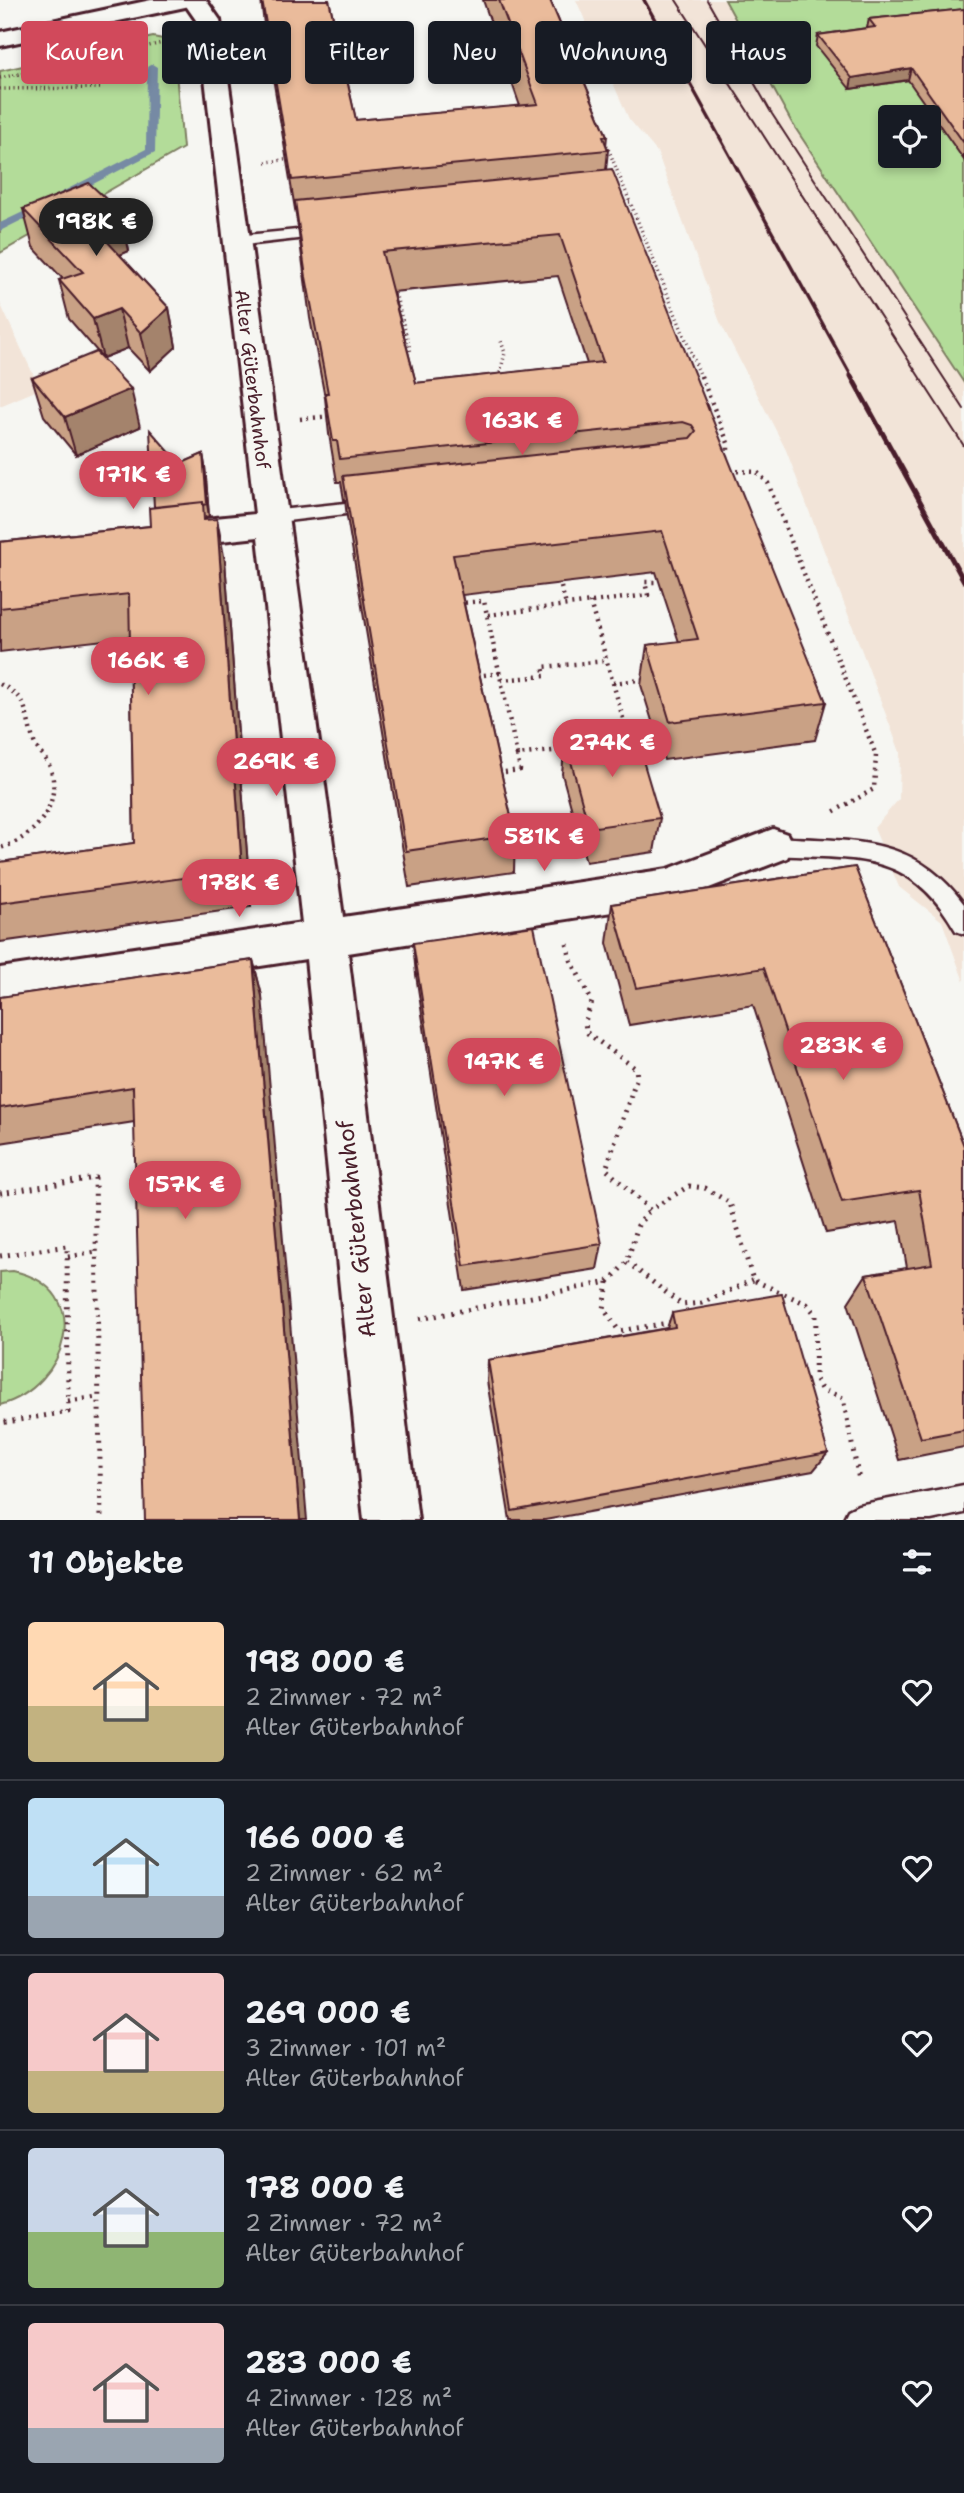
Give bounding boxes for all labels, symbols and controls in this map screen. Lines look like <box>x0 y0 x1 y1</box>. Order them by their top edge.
chip: Kaufen <box>21 21 148 84</box>
chip: Mieten <box>162 21 291 84</box>
chip: Filter <box>305 21 414 84</box>
chip: Neu <box>428 21 521 84</box>
chip: Wohnung <box>535 21 692 84</box>
chip: Haus <box>706 21 811 84</box>
map controls <box>878 105 941 168</box>
button: locate <box>878 105 941 168</box>
pin: 198K € <box>39 198 153 258</box>
text: 198K € <box>55 206 137 236</box>
street label: Alter Güterbahnhof <box>229 288 276 471</box>
pin: 163K € <box>465 398 579 457</box>
text: 163K € <box>481 405 563 435</box>
pin: 171K € <box>76 452 190 511</box>
text: 171K € <box>95 459 171 489</box>
pin: 166K € <box>91 638 205 697</box>
text: 166K € <box>107 645 189 675</box>
pin: 274K € <box>555 720 669 779</box>
text: 274K € <box>569 727 655 757</box>
pin: 269K € <box>219 738 333 798</box>
text: 269K € <box>233 746 319 776</box>
pin: 581K € <box>487 814 601 873</box>
text: 581K € <box>504 821 584 851</box>
pin: 178K € <box>182 860 296 919</box>
text: 178K € <box>198 867 280 897</box>
pin: 283K € <box>786 1023 900 1082</box>
text: 283K € <box>799 1030 887 1060</box>
pin: 147K € <box>447 1038 561 1098</box>
text: 147K € <box>464 1046 544 1076</box>
street label: Alter Güterbahnhof <box>330 1118 382 1339</box>
pin: 157K € <box>128 1162 242 1221</box>
text: 157K € <box>145 1169 225 1199</box>
text: 11 Objekte <box>28 1542 184 1583</box>
icon: filters <box>898 1543 936 1581</box>
text: 198 000 € <box>245 1641 405 1682</box>
icon: home <box>84 1650 168 1734</box>
icon: heart <box>898 1673 936 1711</box>
text: 2 Zimmer · 72 m² <box>245 1682 443 1712</box>
text: Alter Güterbahnhof <box>245 1712 464 1742</box>
text: 166 000 € <box>245 1817 405 1858</box>
icon: home <box>84 1826 168 1910</box>
icon: heart <box>898 1849 936 1887</box>
text: 2 Zimmer · 62 m² <box>245 1858 443 1888</box>
text: Alter Güterbahnhof <box>245 1888 464 1918</box>
text: 269 000 € <box>245 1992 411 2033</box>
icon: home <box>84 2001 168 2085</box>
icon: heart <box>898 2024 936 2062</box>
text: 3 Zimmer · 101 m² <box>245 2033 446 2063</box>
text: Alter Güterbahnhof <box>245 2063 464 2093</box>
text: 178 000 € <box>245 2167 405 2208</box>
icon: home <box>84 2176 168 2260</box>
icon: heart <box>898 2199 936 2237</box>
text: 2 Zimmer · 72 m² <box>245 2208 443 2238</box>
text: Alter Güterbahnhof <box>245 2238 464 2268</box>
text: 283 000 € <box>245 2342 412 2383</box>
icon: home <box>84 2351 168 2435</box>
icon: heart <box>898 2374 936 2412</box>
text: 4 Zimmer · 128 m² <box>245 2383 452 2413</box>
text: Alter Güterbahnhof <box>245 2413 464 2443</box>

